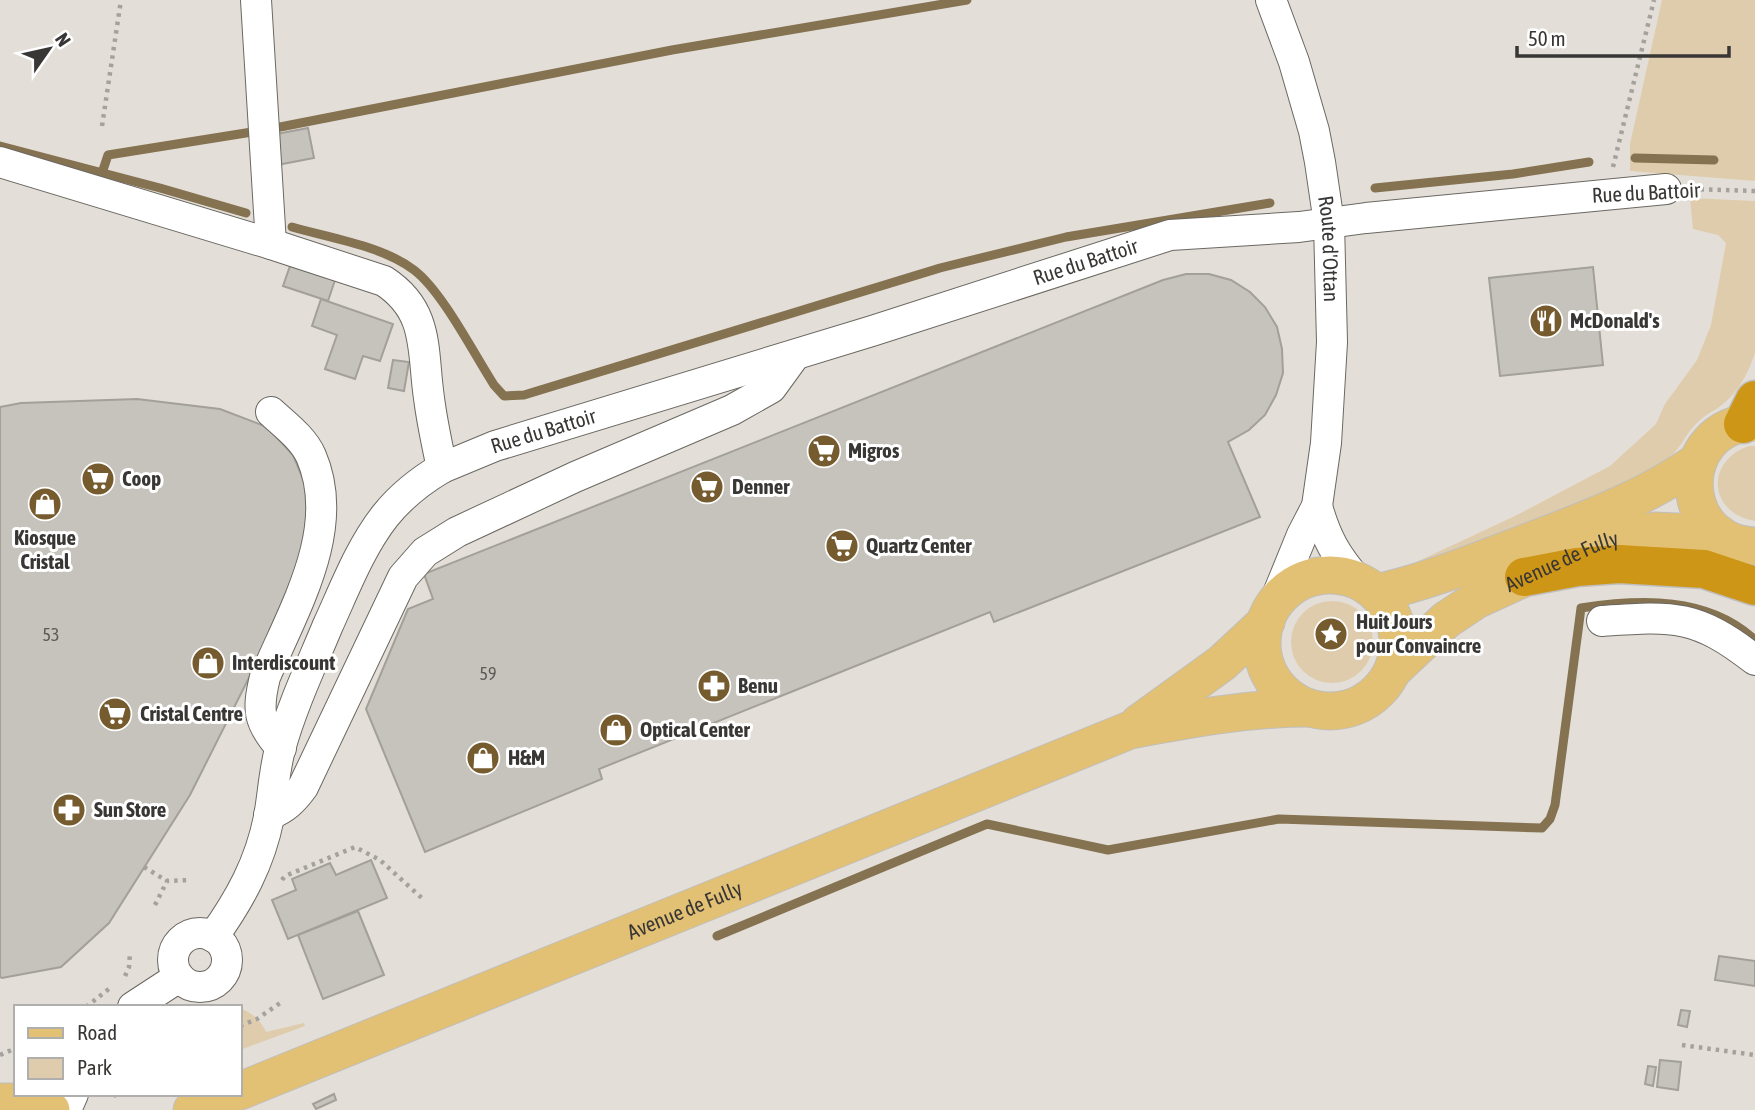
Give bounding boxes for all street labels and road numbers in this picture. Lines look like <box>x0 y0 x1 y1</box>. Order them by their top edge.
street label: Rue du Battoir <box>1591 177 1702 207</box>
street label: Route d'Ottan <box>1314 194 1344 302</box>
street label: Rue du Battoir <box>1030 233 1142 289</box>
street label: Rue du Battoir <box>488 403 599 458</box>
street label: Avenue de Fully <box>1501 525 1621 596</box>
street label: Avenue de Fully <box>624 876 746 944</box>

